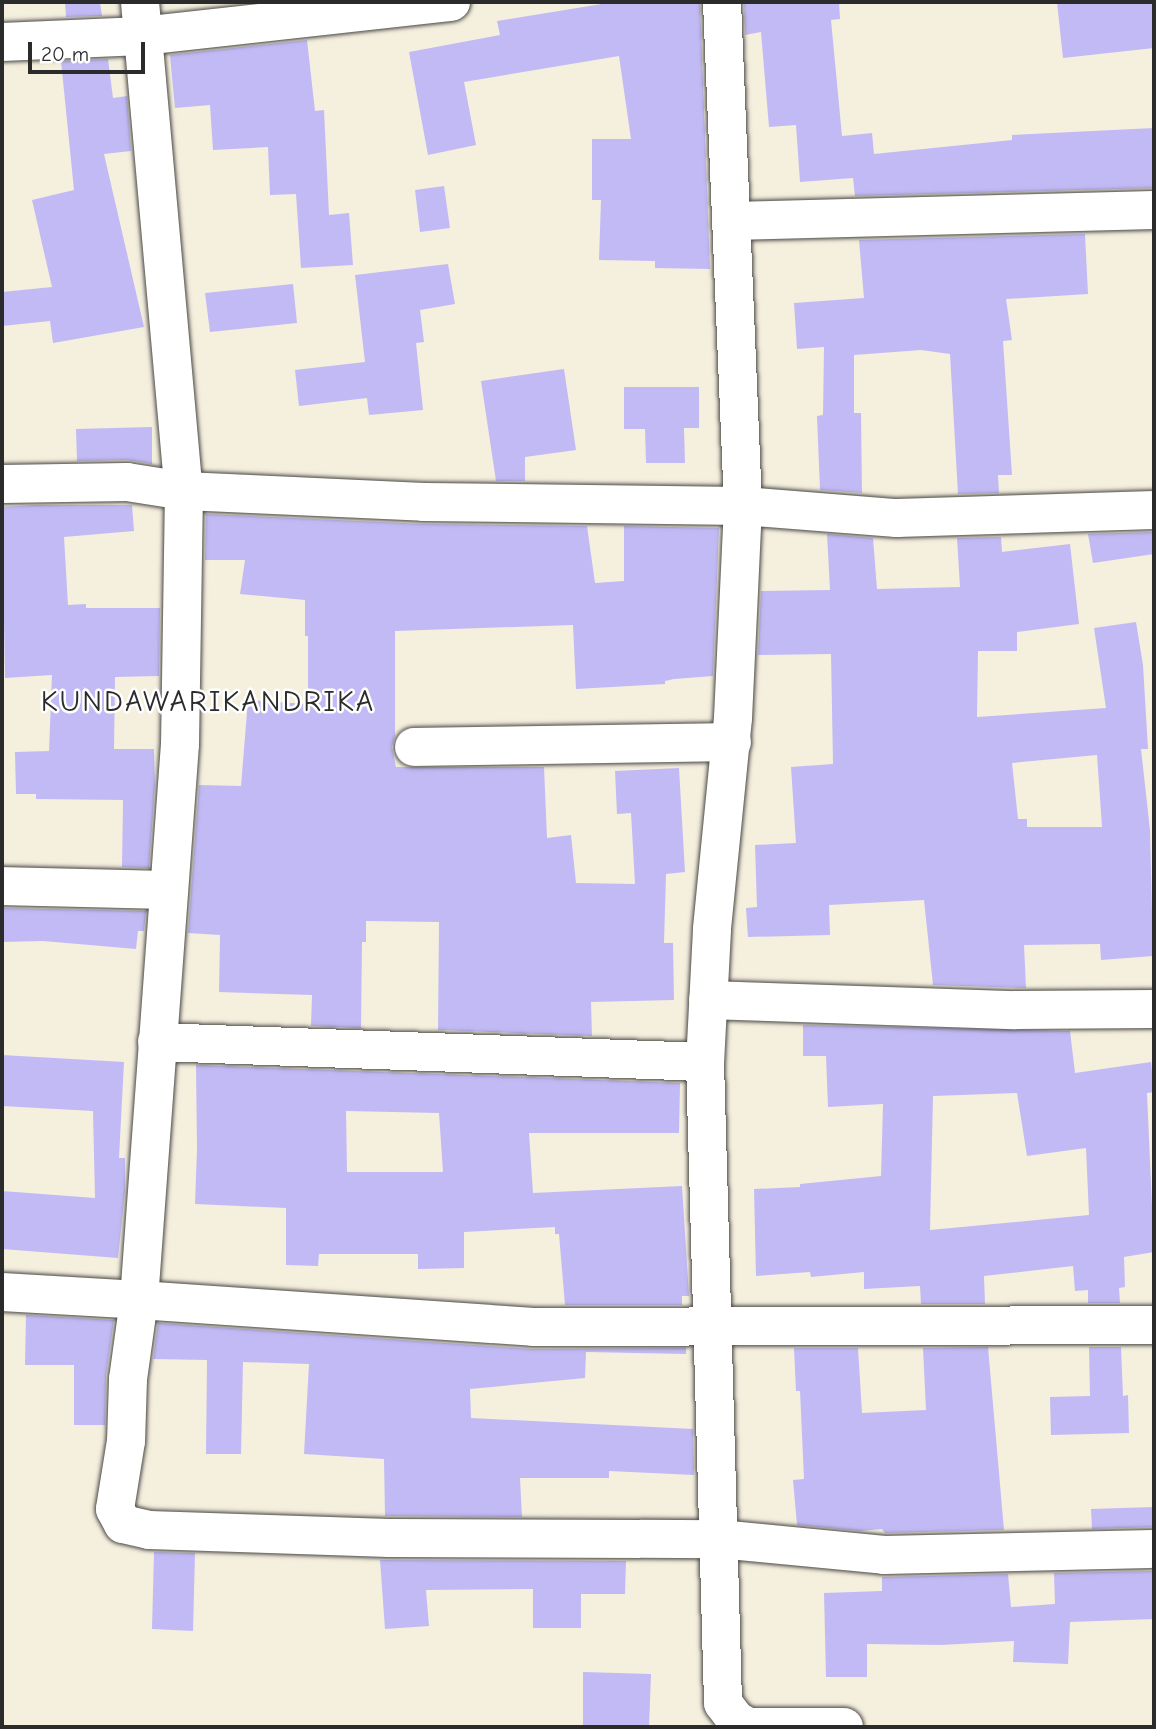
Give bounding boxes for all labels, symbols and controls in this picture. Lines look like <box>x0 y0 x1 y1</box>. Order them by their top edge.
scale bar <box>32 28 149 72</box>
text: 20 m <box>41 42 89 66</box>
district label: KUNDAWARIKANDRIKA <box>43 684 373 720</box>

